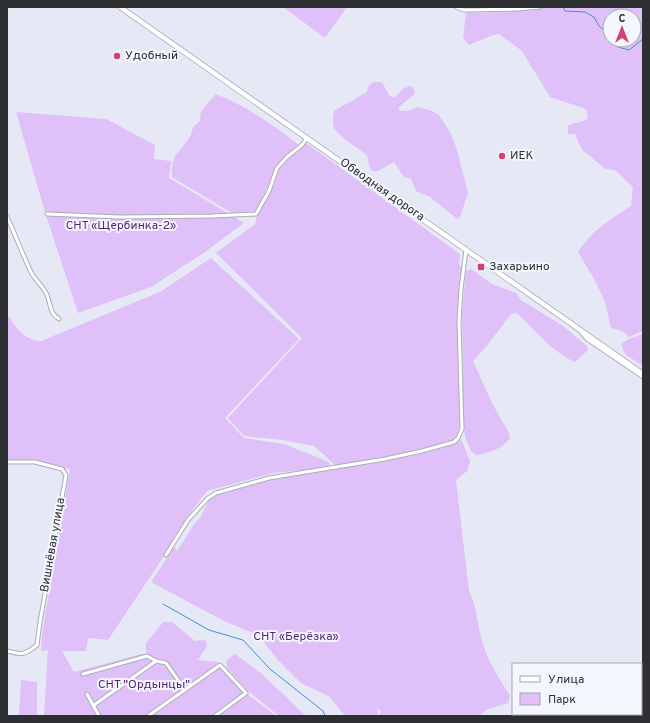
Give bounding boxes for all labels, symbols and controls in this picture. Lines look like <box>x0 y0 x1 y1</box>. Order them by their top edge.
north arrow <box>602 8 642 48</box>
text: С <box>618 12 626 26</box>
place label: Удобный <box>125 48 178 64</box>
marker: Удобный <box>112 51 122 61</box>
place label: ИЕК <box>510 148 534 164</box>
marker: ИЕК <box>497 151 507 161</box>
street label: Обводная дорога <box>336 155 428 225</box>
park label: СНТ «Щербинка-2» <box>66 218 176 234</box>
place label: Захарьино <box>489 259 550 275</box>
marker: Захарьино <box>476 262 486 272</box>
street label: Вишнёвая улица <box>37 496 69 594</box>
park label: СНТ «Берёзка» <box>253 629 339 645</box>
legend <box>512 663 642 715</box>
text: Улица <box>548 672 584 688</box>
park label: СНТ "Ордынцы" <box>98 677 190 693</box>
text: Парк <box>548 692 576 708</box>

